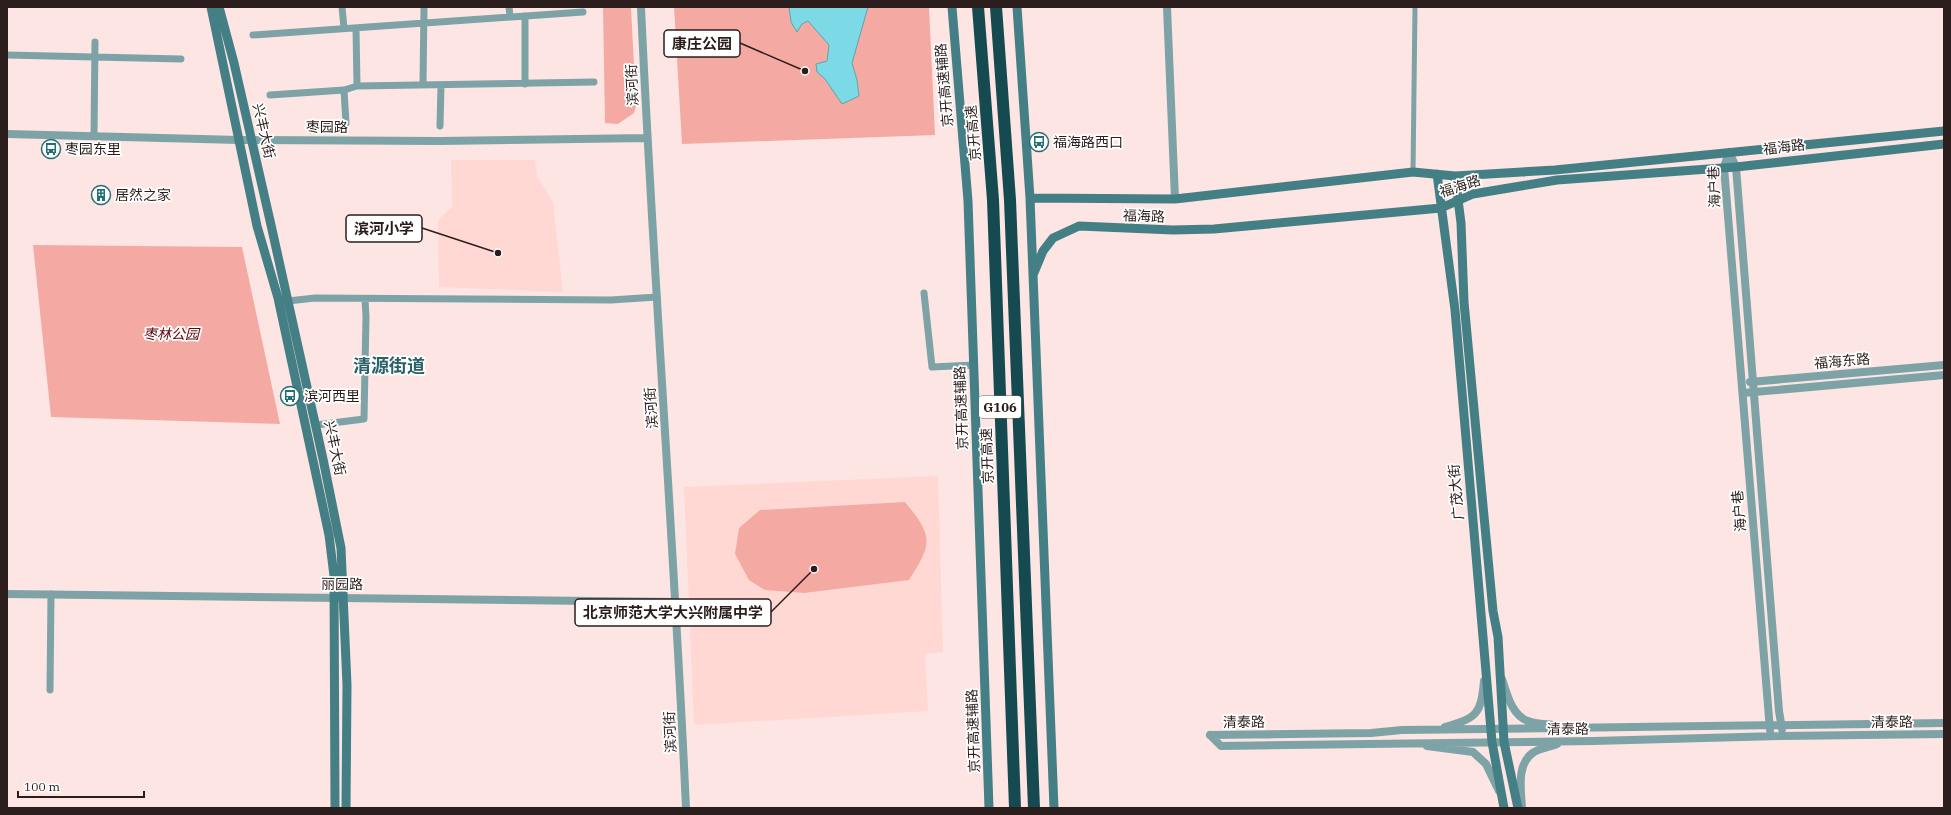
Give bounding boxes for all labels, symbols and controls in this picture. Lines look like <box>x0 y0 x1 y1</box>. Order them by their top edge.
callout: 康庄公园 <box>664 30 740 57</box>
text: 康庄公园 <box>672 34 732 53</box>
street label: 京开高速辅路 <box>931 42 957 128</box>
street label: 滨河街 <box>622 64 642 106</box>
street label: 兴丰大街 <box>249 102 279 160</box>
street label: 京开高速 <box>962 104 984 162</box>
street label: 枣园路 <box>306 118 348 136</box>
bus stop icon: 福海路西口 <box>1028 131 1050 153</box>
place label: 福海路西口 <box>1053 133 1123 151</box>
street label: 福海路 <box>1762 136 1806 158</box>
bus stop icon: 枣园东里 <box>40 138 62 160</box>
place label: 枣园东里 <box>65 140 121 158</box>
street label: 海户巷 <box>1704 166 1724 208</box>
street label: 福海路 <box>1437 171 1483 201</box>
building icon: 居然之家 <box>90 184 112 206</box>
place label: 居然之家 <box>115 186 171 204</box>
street label: 福海路 <box>1123 206 1165 226</box>
callout: 滨河小学 <box>346 215 422 242</box>
text: 滨河小学 <box>354 219 414 238</box>
park label: 枣林公园 <box>143 325 201 343</box>
street label: 福海东路 <box>1813 350 1871 372</box>
district label: 清源街道 <box>353 354 425 377</box>
street label: 京开高速辅路 <box>951 366 971 450</box>
bus stop icon: 滨河西里 <box>279 385 301 407</box>
street label: 滨河街 <box>641 386 661 430</box>
place label: 滨河西里 <box>304 387 360 405</box>
road number: G106 <box>979 396 1021 418</box>
street label: 兴丰大街 <box>320 419 350 477</box>
street label: 京开高速 <box>977 428 997 484</box>
street label: 广茂大街 <box>1445 463 1467 521</box>
street label: 海户巷 <box>1728 489 1750 533</box>
street label: 丽园路 <box>321 575 363 593</box>
callout: 北京师范大学大兴附属中学 <box>575 599 771 626</box>
text: 北京师范大学大兴附属中学 <box>583 603 763 622</box>
street label: 京开高速辅路 <box>963 689 983 773</box>
street label: 滨河街 <box>660 711 680 753</box>
street label: 清泰路 <box>1223 713 1265 731</box>
street label: 清泰路 <box>1871 713 1913 731</box>
street label: 清泰路 <box>1547 720 1589 738</box>
scale bar <box>18 773 144 799</box>
text: 100 m <box>24 779 60 794</box>

